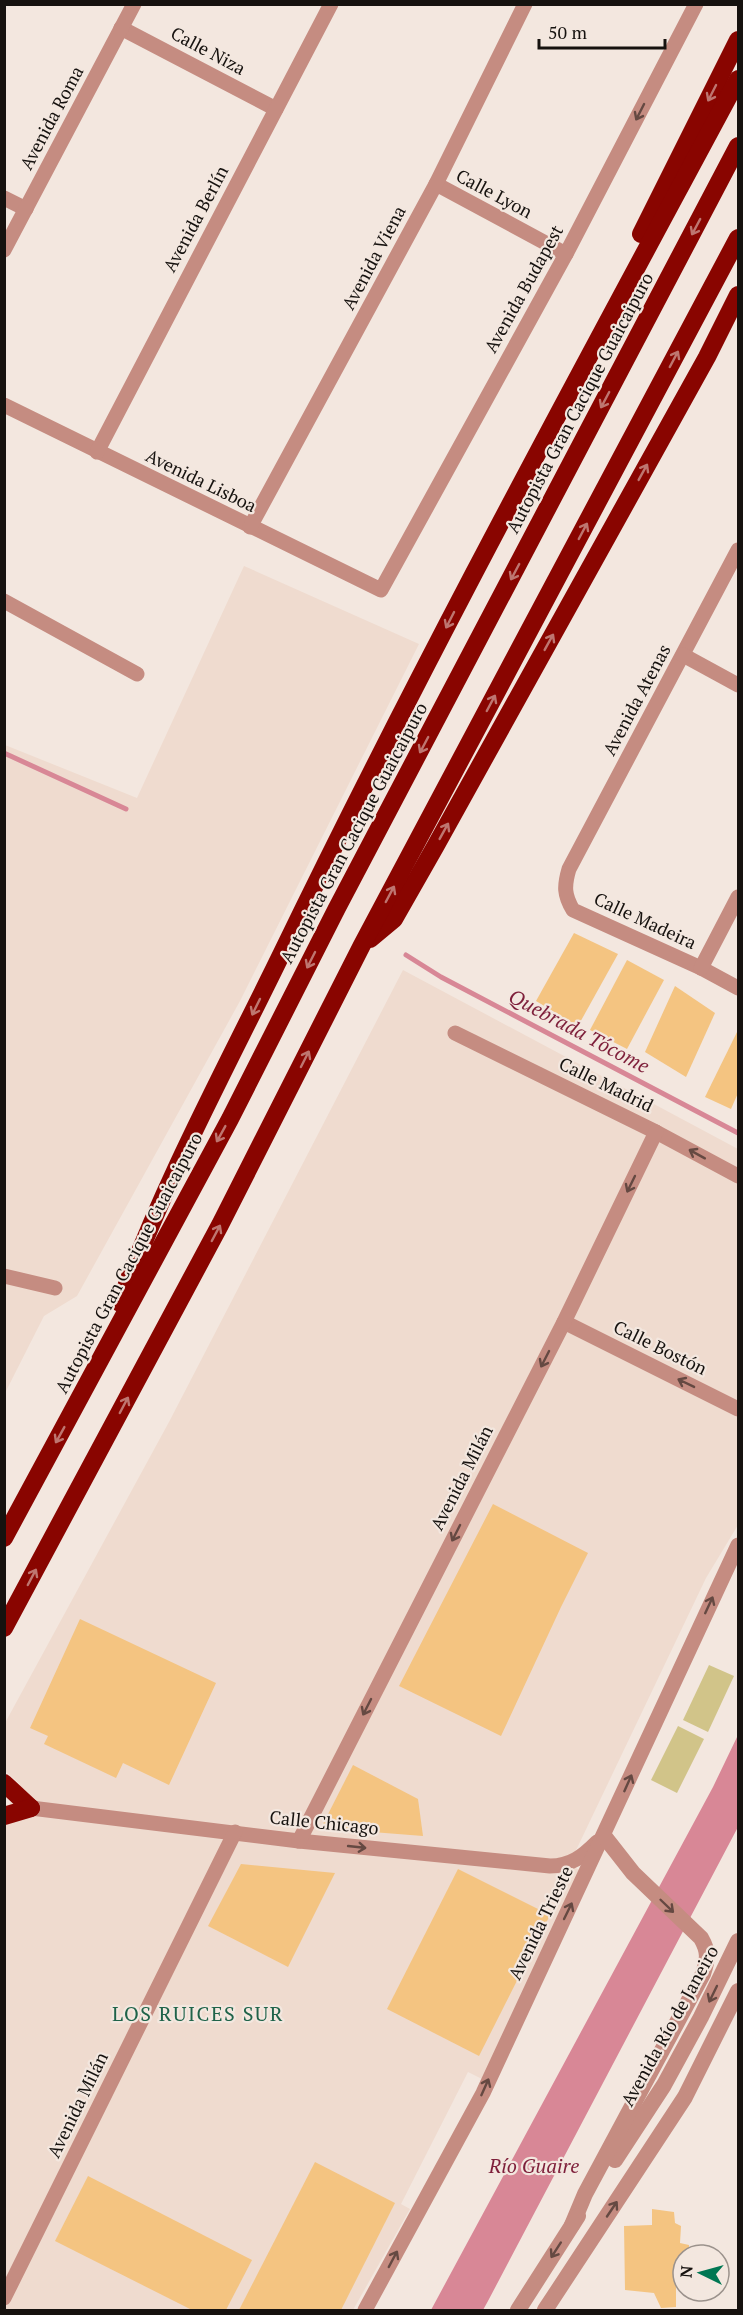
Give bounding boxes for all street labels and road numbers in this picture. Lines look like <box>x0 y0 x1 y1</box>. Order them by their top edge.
street label: Calle Niza <box>167 20 250 80</box>
street label: Avenida Roma <box>14 62 89 174</box>
street label: Avenida Berlín <box>157 161 233 276</box>
street label: Calle Lyon <box>452 163 537 223</box>
street label: Avenida Viena <box>336 201 411 314</box>
street label: Avenida Budapest <box>478 220 568 357</box>
street label: Autopista Gran Cacique Guaicaipuro <box>500 268 658 537</box>
street label: Avenida Lisboa <box>142 443 261 517</box>
street label: Avenida Atenas <box>597 640 676 759</box>
street label: Autopista Gran Cacique Guaicaipuro <box>274 698 432 967</box>
street label: Calle Madeira <box>590 886 700 954</box>
street label: Calle Madrid <box>555 1051 658 1117</box>
street label: Autopista Gran Cacique Guaicaipuro <box>49 1128 207 1397</box>
street label: Calle Bostón <box>610 1314 711 1380</box>
street label: Avenida Milán <box>424 1421 498 1534</box>
street label: Calle Chicago <box>268 1804 380 1840</box>
street label: Avenida Trieste <box>502 1862 578 1984</box>
street label: Avenida Río de Janeiro <box>615 1941 723 2110</box>
street label: Avenida Milán <box>41 2048 113 2161</box>

